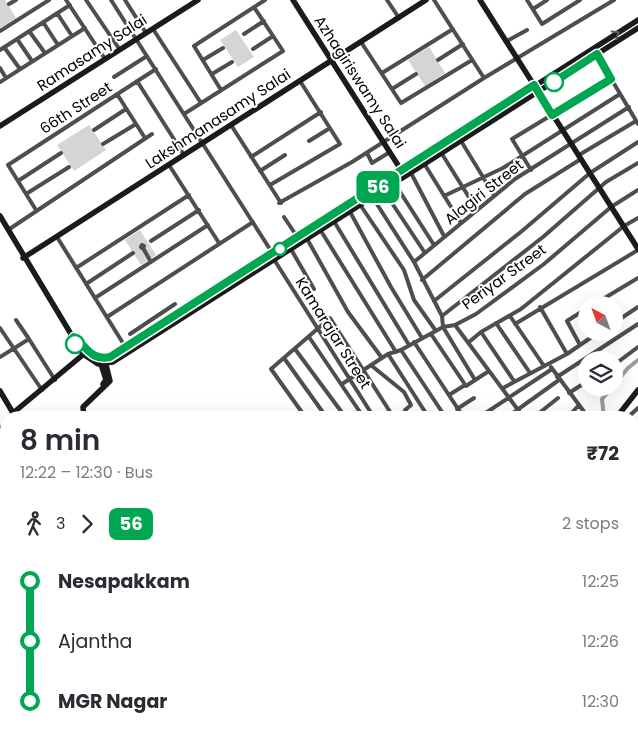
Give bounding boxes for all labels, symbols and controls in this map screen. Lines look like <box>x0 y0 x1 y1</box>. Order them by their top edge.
street label: Ramasamy Salai <box>33 9 151 96</box>
street label: Azhagiriswamy Salai <box>310 11 411 152</box>
one-way arrow <box>611 30 620 40</box>
street label: Lakshmanasamy Salai <box>141 64 295 174</box>
unlabelled marker <box>544 72 564 92</box>
street label: 66th Street <box>36 76 116 139</box>
street label: Alagiri Street <box>440 154 528 229</box>
line badge: 56 <box>356 171 400 203</box>
text: 56 <box>366 174 390 199</box>
street label: Periyar Street <box>457 239 550 314</box>
unlabelled marker <box>273 242 287 256</box>
street label: Kamarajar Street <box>291 273 376 393</box>
north arrow <box>578 296 622 341</box>
map controls <box>578 296 623 396</box>
unlabelled marker <box>65 334 85 354</box>
button: layers <box>578 351 623 396</box>
text: 8 min <box>20 421 100 460</box>
text: ₹72 <box>587 440 619 467</box>
text: 12:22 – 12:30 · Bus <box>20 461 153 484</box>
icon: walk <box>20 510 48 538</box>
icon: forward <box>73 510 101 538</box>
text: 56 <box>119 511 143 536</box>
text: 3 <box>56 512 65 535</box>
text: 2 stops <box>562 512 619 535</box>
text: Nesapakkam <box>58 568 190 595</box>
text: 12:25 <box>582 570 619 593</box>
text: Ajantha <box>58 628 132 655</box>
text: 12:26 <box>582 630 619 653</box>
text: MGR Nagar <box>58 688 167 715</box>
text: 12:30 <box>582 690 619 713</box>

